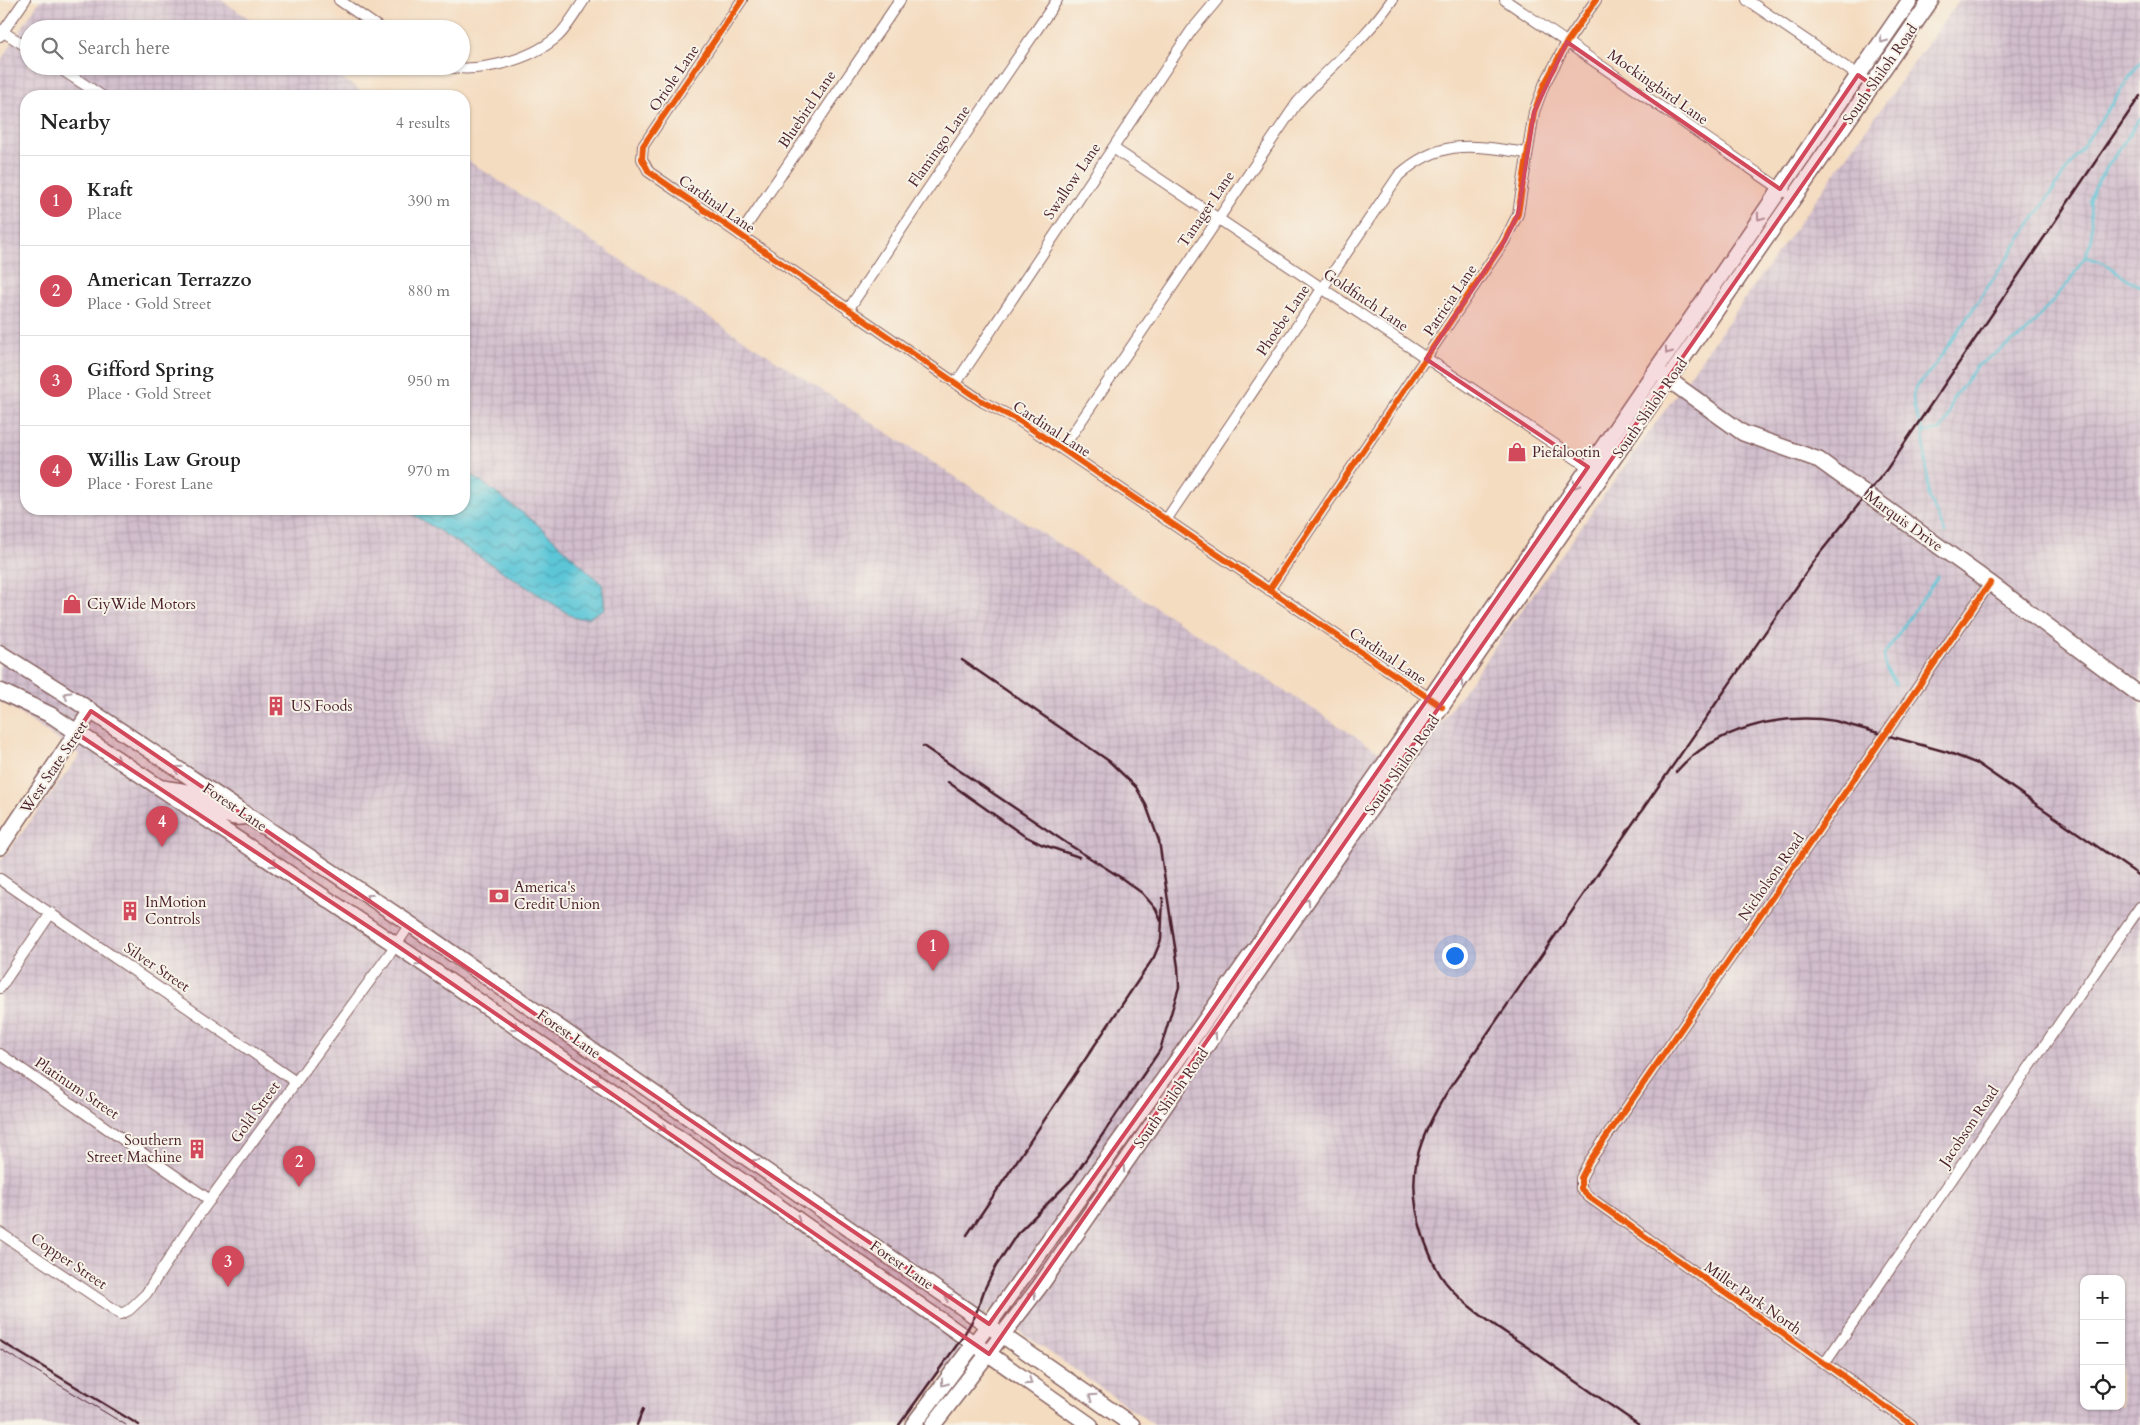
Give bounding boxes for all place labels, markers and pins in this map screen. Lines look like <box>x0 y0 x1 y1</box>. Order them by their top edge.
shop icon: Piefalootin <box>1506 441 1528 463</box>
place label: Piefalootin <box>1532 442 1601 462</box>
shop icon: CiyWide Motors <box>61 593 83 615</box>
place label: CiyWide Motors <box>87 594 196 614</box>
building icon: US Foods <box>265 695 287 717</box>
place label: US Foods <box>291 696 353 716</box>
pin: 4 <box>146 806 178 847</box>
place label: America's Credit Union <box>514 877 601 914</box>
bank icon: America's Credit Union <box>488 885 510 907</box>
place label: InMotion Controls <box>145 892 207 929</box>
building icon: InMotion Controls <box>119 900 141 922</box>
pin: 1 <box>917 930 949 971</box>
place label: Southern Street Machine <box>87 1130 182 1167</box>
building icon: Southern Street Machine <box>186 1138 208 1160</box>
pin: 2 <box>283 1146 315 1187</box>
pin: 3 <box>212 1246 244 1287</box>

